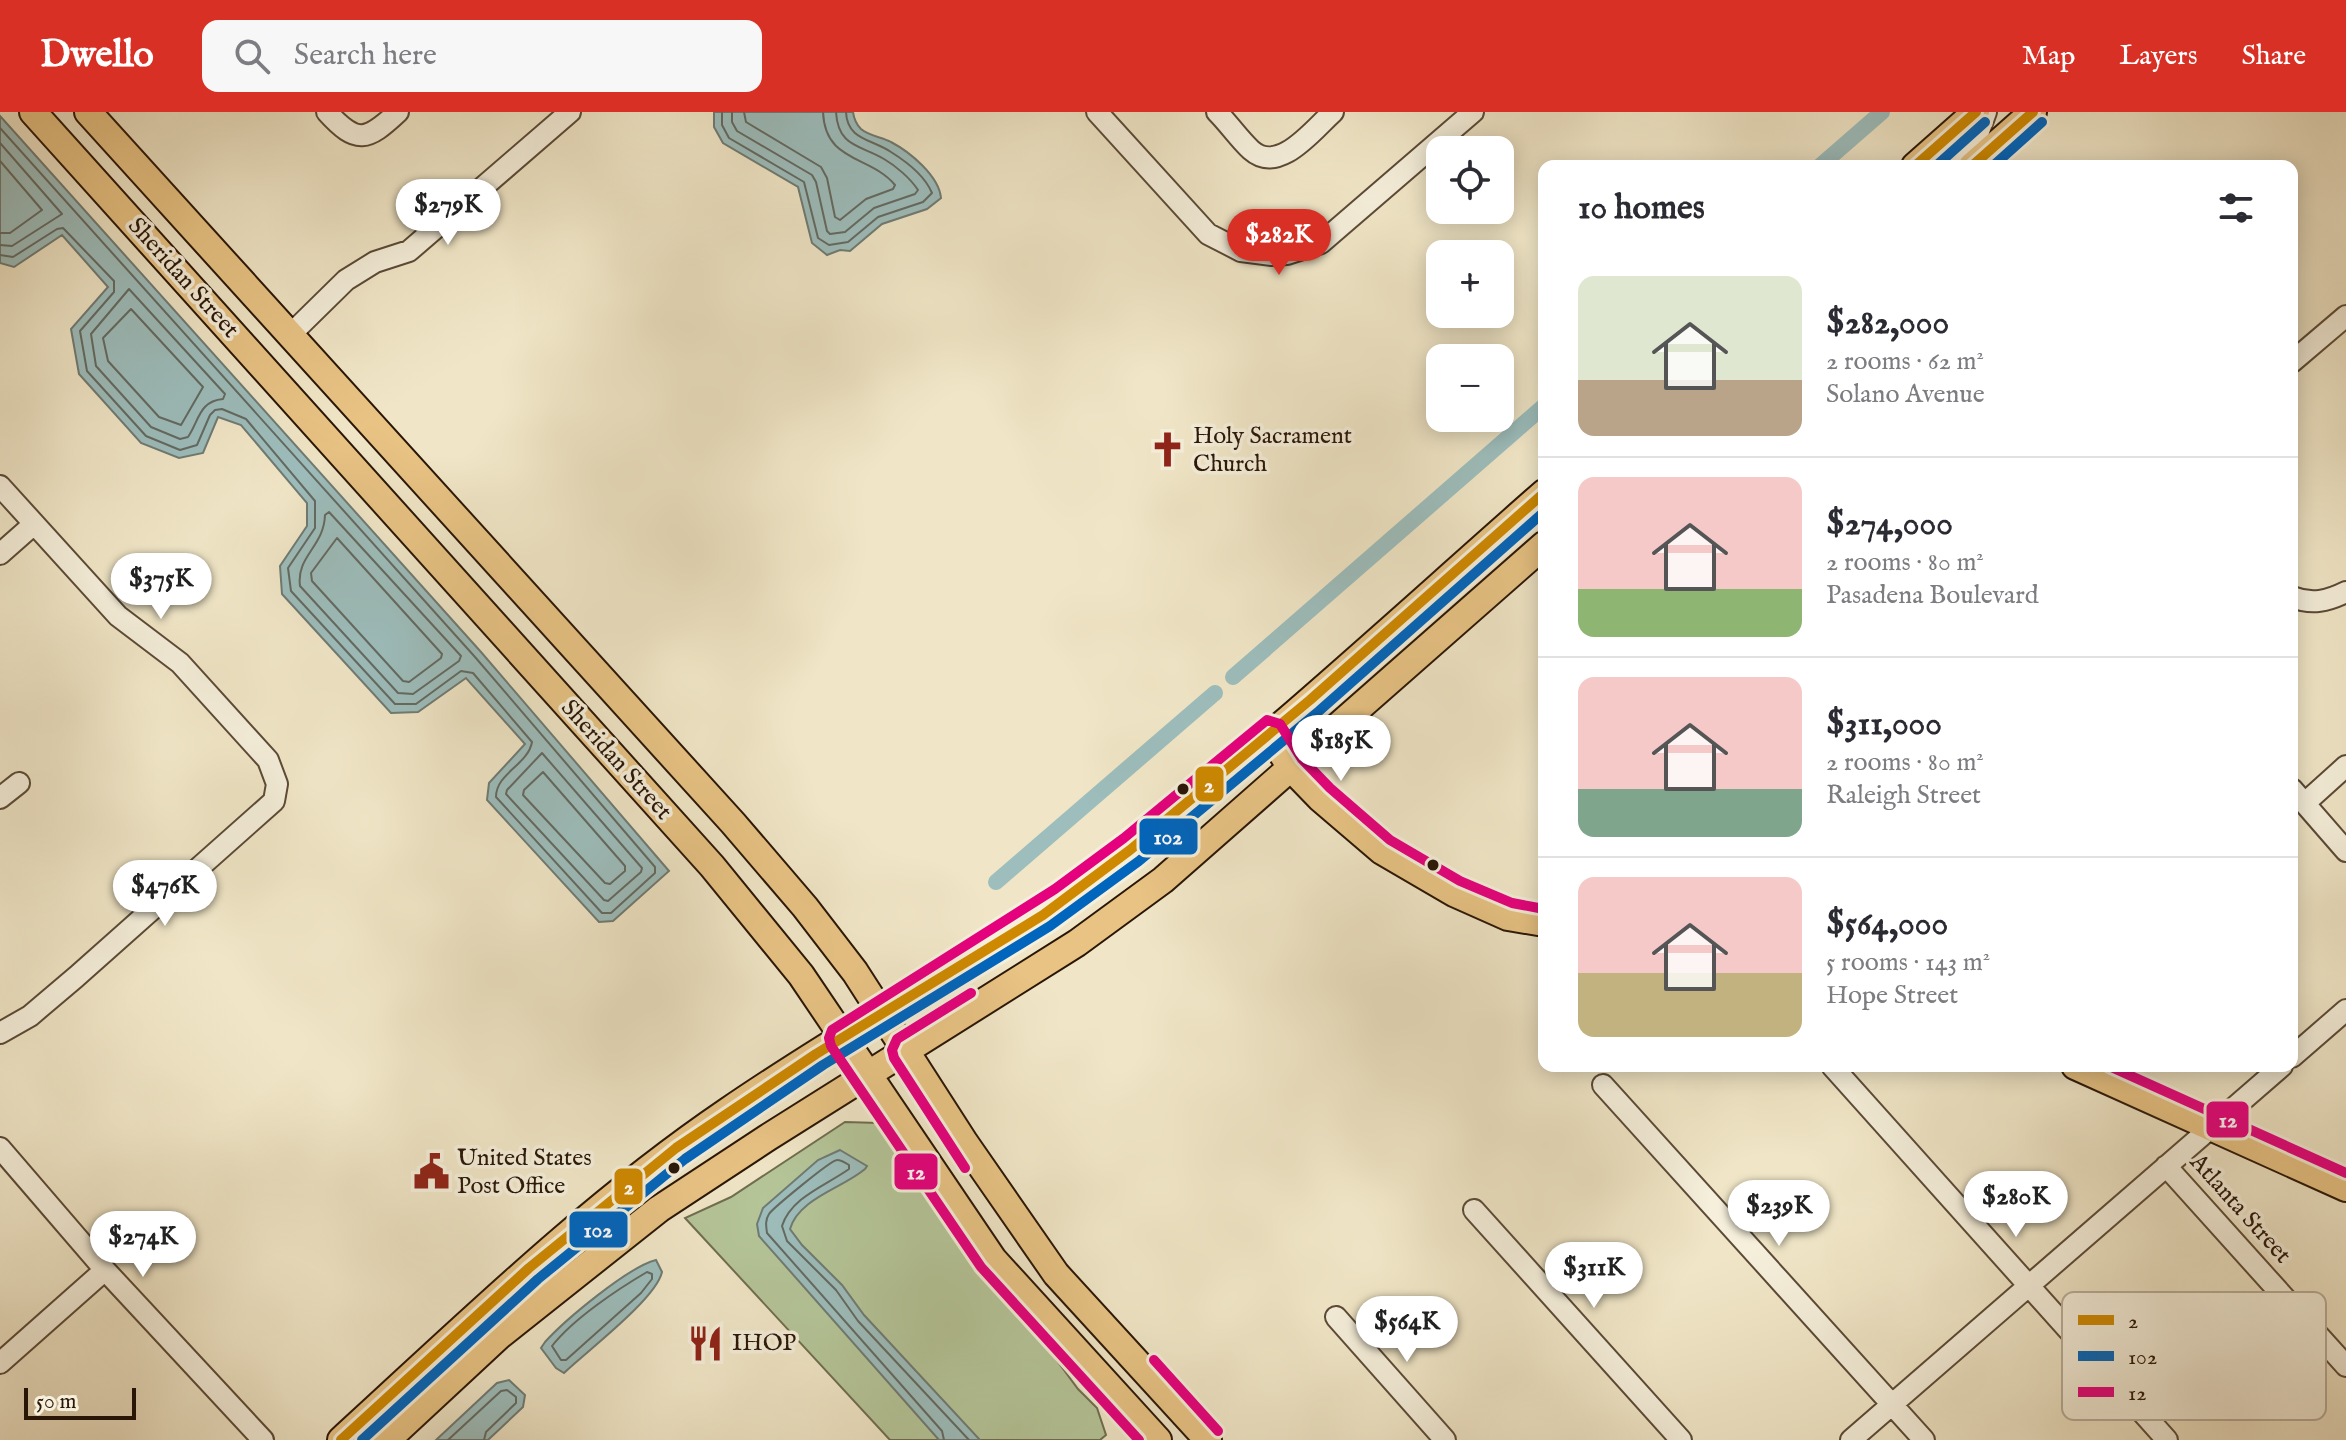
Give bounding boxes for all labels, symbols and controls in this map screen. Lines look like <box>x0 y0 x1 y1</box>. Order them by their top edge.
search box <box>202 20 762 92</box>
text: Dwello <box>40 32 154 80</box>
icon: search <box>230 34 274 78</box>
text: Search here <box>294 37 437 75</box>
text: Map <box>2022 39 2075 74</box>
text: Layers <box>2119 39 2198 74</box>
text: Share <box>2242 39 2306 74</box>
map controls <box>1426 136 1514 432</box>
button: locate <box>1426 136 1514 224</box>
pin: $279K <box>392 179 504 247</box>
icon: filters <box>2214 186 2258 230</box>
text: 10 homes <box>1578 187 1705 230</box>
text: $279K <box>414 188 482 221</box>
pin: $282K <box>1223 209 1335 277</box>
street label: Sheridan Street <box>121 211 245 345</box>
text: $282K <box>1245 218 1313 251</box>
button: + <box>1426 240 1514 328</box>
text: $282,000 <box>1826 302 1949 345</box>
icon: home <box>1642 308 1738 404</box>
button: − <box>1426 344 1514 432</box>
text: 2 rooms · 62 m² <box>1826 345 1984 378</box>
text: Solano Avenue <box>1826 378 1985 411</box>
place label: Holy Sacrament Church <box>1193 421 1352 480</box>
church icon: Holy Sacrament Church <box>1148 431 1186 469</box>
text: $274,000 <box>1826 503 1953 546</box>
icon: home <box>1642 509 1738 605</box>
text: 2 rooms · 80 m² <box>1826 546 1984 579</box>
pin: $375K <box>105 553 217 621</box>
text: $375K <box>129 562 193 595</box>
text: Pasadena Boulevard <box>1826 579 2039 612</box>
street label: Sheridan Street <box>554 693 678 827</box>
text: $311,000 <box>1826 703 1942 746</box>
icon: home <box>1642 709 1738 805</box>
pin: $185K <box>1285 715 1397 783</box>
text: $185K <box>1310 724 1372 757</box>
text: 2 rooms · 80 m² <box>1826 746 1984 779</box>
line badge: 2 <box>1194 765 1225 803</box>
text: 2 <box>1204 772 1214 800</box>
text: Raleigh Street <box>1826 779 1981 812</box>
unlabelled marker <box>1175 781 1191 797</box>
line badge: 102 <box>1138 817 1199 856</box>
text: 102 <box>1153 824 1183 852</box>
unlabelled marker <box>1425 857 1441 873</box>
pin: $476K <box>109 860 221 928</box>
text: $476K <box>131 869 199 902</box>
text: $564,000 <box>1826 903 1948 946</box>
icon: home <box>1642 909 1738 1005</box>
text: 5 rooms · 143 m² <box>1826 946 1990 979</box>
text: Hope Street <box>1826 979 1958 1012</box>
line badge: 12 <box>2205 1100 2250 1139</box>
text: 12 <box>2219 1107 2237 1135</box>
place label: United States Post Office <box>457 1143 592 1202</box>
street label: Atlanta Street <box>2182 1147 2298 1270</box>
line badge: 12 <box>893 1152 939 1191</box>
public building icon: United States Post Office <box>412 1153 450 1191</box>
text: 12 <box>907 1159 925 1187</box>
unlabelled marker <box>666 1160 682 1176</box>
line badge: 2 <box>613 1167 644 1206</box>
pin: $280K <box>1960 1171 2072 1239</box>
text: 2 <box>624 1174 634 1202</box>
pin: $239K <box>1723 1180 1835 1248</box>
text: $280K <box>1982 1180 2050 1213</box>
text: $239K <box>1746 1189 1812 1222</box>
line badge: 102 <box>568 1210 629 1249</box>
pin: $274K <box>87 1211 199 1279</box>
text: 102 <box>583 1217 613 1245</box>
text: $274K <box>108 1220 178 1253</box>
pin: $311K <box>1538 1242 1650 1310</box>
text: $311K <box>1563 1251 1625 1284</box>
legend <box>2062 1292 2326 1420</box>
pin: $564K <box>1351 1296 1463 1364</box>
text: $564K <box>1374 1305 1440 1338</box>
text: 2 <box>2128 1308 2138 1336</box>
restaurant icon: IHOP <box>687 1324 725 1362</box>
place label: IHOP <box>732 1328 796 1359</box>
text: 102 <box>2128 1344 2157 1372</box>
text: 12 <box>2128 1380 2147 1408</box>
scale bar <box>24 1384 136 1420</box>
text: 50 m <box>36 1388 77 1416</box>

